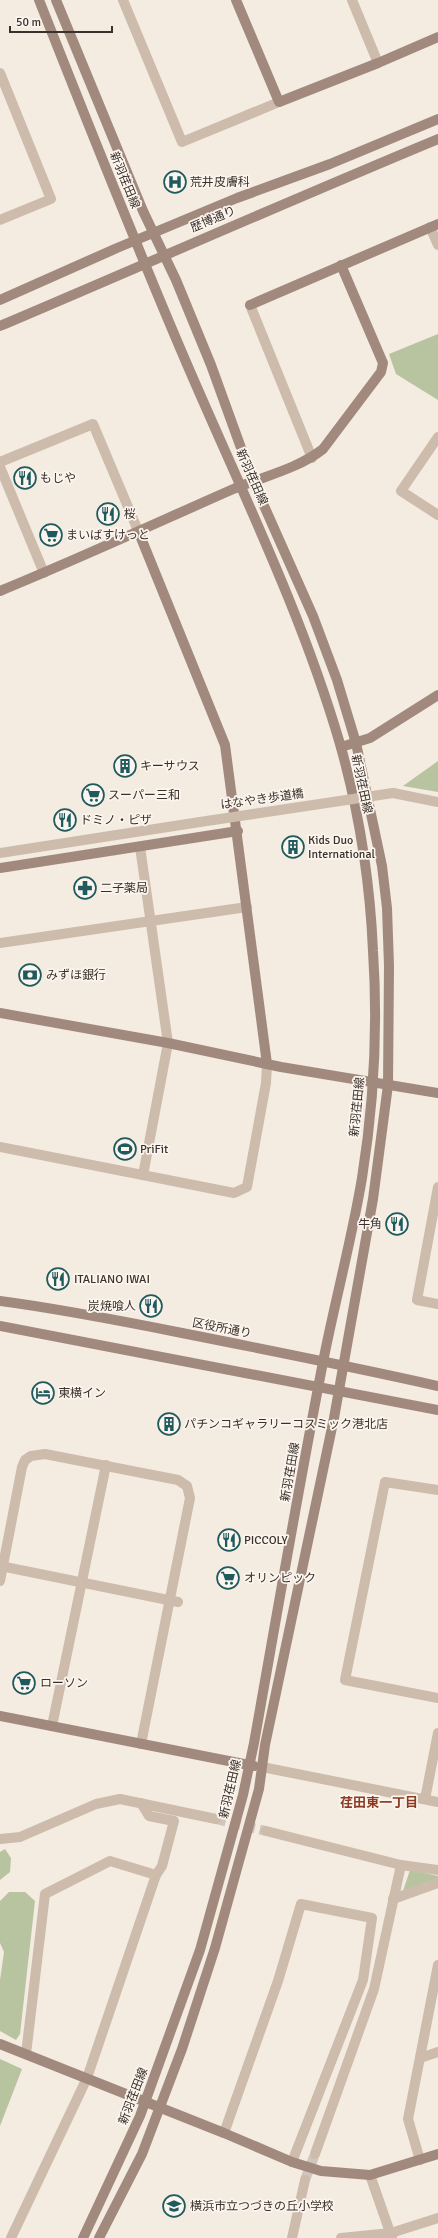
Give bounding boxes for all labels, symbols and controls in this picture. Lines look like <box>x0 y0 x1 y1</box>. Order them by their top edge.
scale bar <box>10 8 112 34</box>
text: 50 m <box>16 15 41 30</box>
street label: 新羽荏田線 <box>106 150 143 211</box>
hospital icon: 荒井皮膚科 <box>162 169 188 195</box>
place label: 荒井皮膚科 <box>190 175 250 190</box>
street label: 歴博通り <box>188 203 238 236</box>
street label: 新羽荏田線 <box>232 447 271 508</box>
restaurant icon: もじや <box>12 465 38 491</box>
place label: もじや <box>40 471 76 486</box>
restaurant icon: 桜 <box>95 501 121 527</box>
place label: 桜 <box>124 507 136 522</box>
supermarket icon: まいばすけっと <box>38 522 64 548</box>
place label: まいばすけっと <box>66 528 150 543</box>
building icon: キーサウス <box>112 753 138 779</box>
street label: 新羽荏田線 <box>348 753 375 815</box>
place label: キーサウス <box>140 759 200 774</box>
supermarket icon: スーパー三和 <box>80 782 106 808</box>
street label: はなやき歩道橋 <box>219 786 305 813</box>
place label: スーパー三和 <box>108 788 180 803</box>
restaurant icon: ドミノ・ピザ <box>52 807 78 833</box>
place label: ドミノ・ピザ <box>80 813 152 828</box>
place label: Kids Duo International <box>308 833 375 862</box>
building icon: Kids Duo International <box>280 834 306 860</box>
pharmacy icon: 二子薬局 <box>72 875 98 901</box>
place label: 二子薬局 <box>100 881 148 896</box>
bank icon: みずほ銀行 <box>17 962 43 988</box>
place label: みずほ銀行 <box>46 968 106 983</box>
street label: 新羽荏田線 <box>347 1076 368 1138</box>
sports icon: PriFit <box>112 1136 138 1162</box>
place label: PriFit <box>140 1142 168 1157</box>
restaurant icon: 牛角 <box>384 1211 410 1237</box>
place label: 牛角 <box>358 1217 382 1232</box>
restaurant icon: ITALIANO IWAI <box>45 1266 71 1292</box>
place label: ITALIANO IWAI <box>74 1272 150 1287</box>
restaurant icon: 炭焼喰人 <box>138 1293 164 1319</box>
place label: 炭焼喰人 <box>88 1299 136 1314</box>
street label: 区役所通り <box>191 1315 253 1342</box>
hotel icon: 東横イン <box>30 1380 56 1406</box>
place label: 東横イン <box>58 1386 106 1401</box>
building icon: パチンコギャラリーコスミック港北店 <box>156 1411 182 1437</box>
place label: パチンコギャラリーコスミック港北店 <box>184 1417 388 1432</box>
street label: 新羽荏田線 <box>278 1441 303 1503</box>
restaurant icon: PICCOLY <box>216 1527 242 1553</box>
place label: PICCOLY <box>244 1533 288 1548</box>
supermarket icon: オリンピック <box>215 1565 241 1591</box>
place label: オリンピック <box>244 1571 316 1586</box>
supermarket icon: ローソン <box>11 1670 37 1696</box>
place label: ローソン <box>40 1676 88 1691</box>
street label: 新羽荏田線 <box>216 1758 245 1820</box>
district label: 荏田東一丁目 <box>340 1795 418 1811</box>
street label: 新羽荏田線 <box>116 2065 151 2127</box>
school or university icon: 横浜市立つづきの丘小学校 <box>161 2193 187 2219</box>
place label: 横浜市立つづきの丘小学校 <box>190 2199 334 2214</box>

